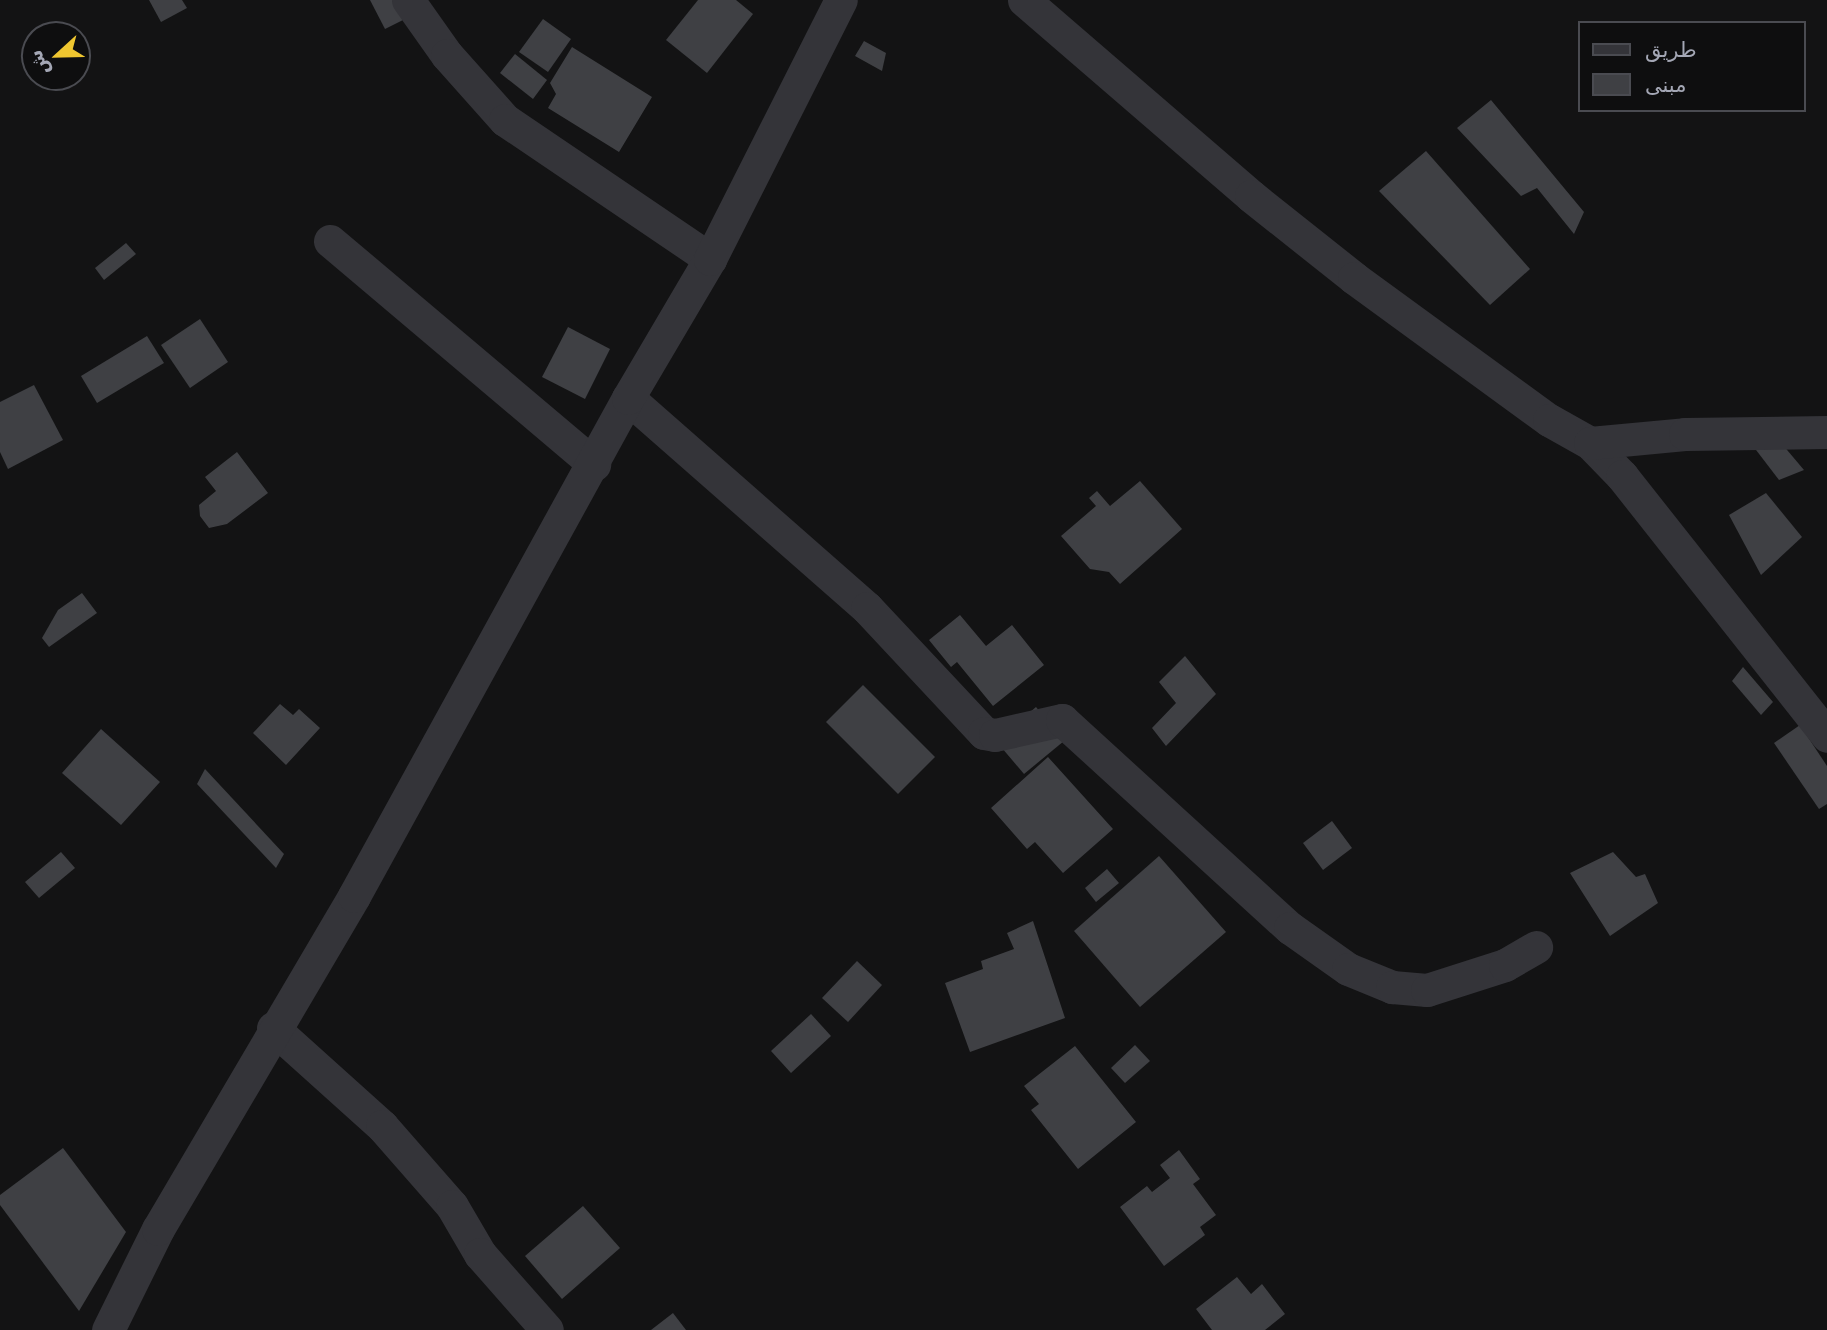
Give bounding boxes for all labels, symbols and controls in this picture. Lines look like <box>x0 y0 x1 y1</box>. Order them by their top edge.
north arrow <box>21 21 91 91</box>
legend <box>1578 21 1806 112</box>
text: طريق <box>1645 38 1697 62</box>
text: ش <box>23 47 53 79</box>
text: مبنى <box>1645 73 1686 97</box>

